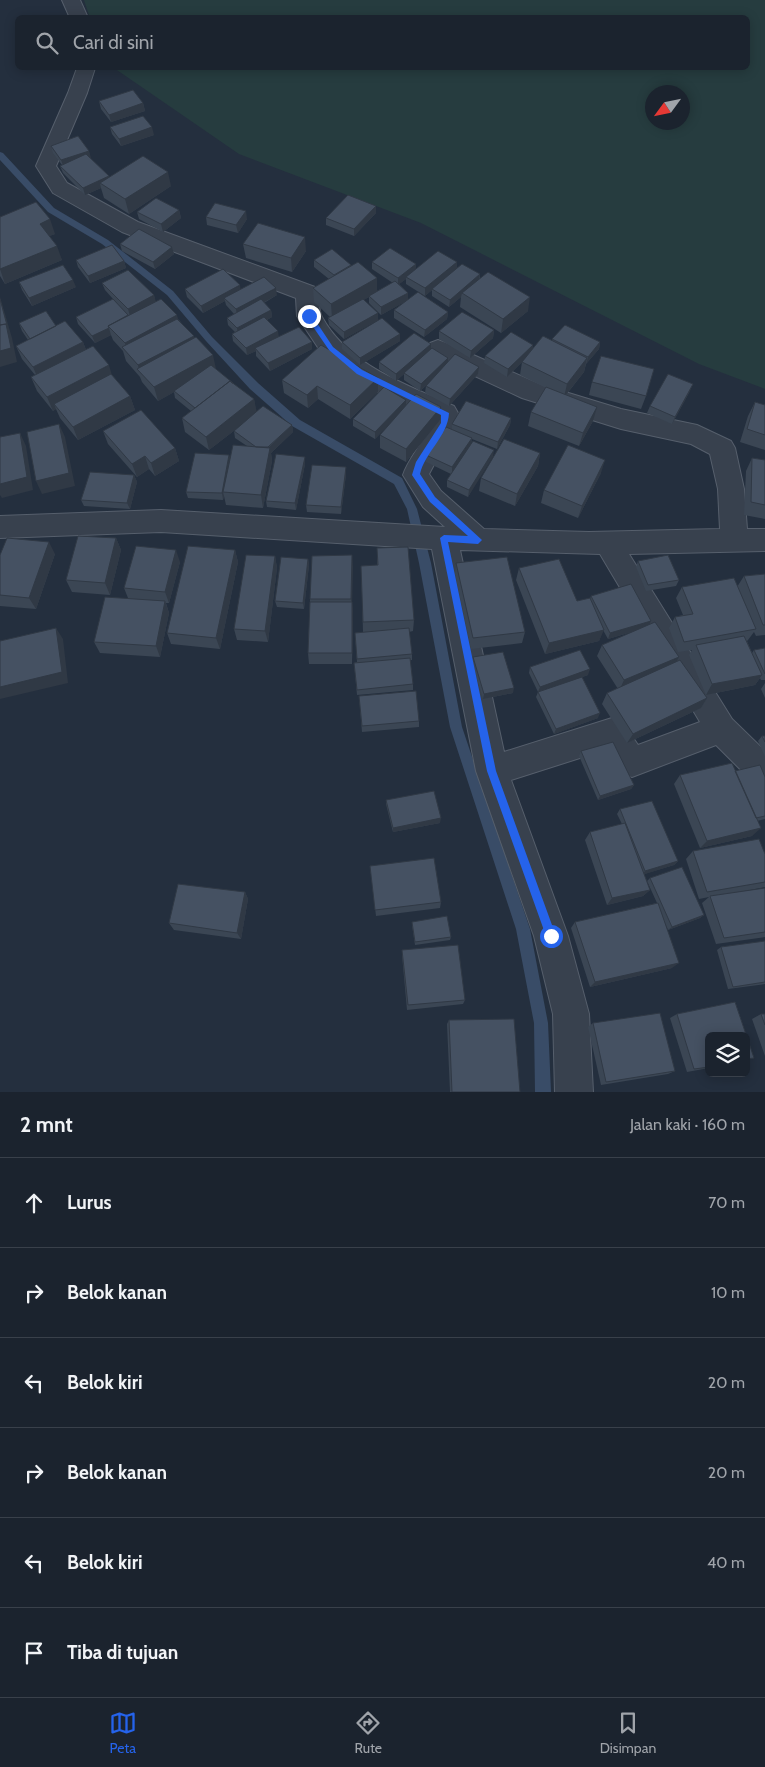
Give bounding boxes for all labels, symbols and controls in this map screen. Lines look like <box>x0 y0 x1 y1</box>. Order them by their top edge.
search box <box>15 15 750 70</box>
icon: search <box>33 29 61 57</box>
text: Cari di sini <box>73 31 154 54</box>
north arrow <box>645 85 690 130</box>
route end <box>298 305 321 328</box>
route start <box>540 925 563 948</box>
map controls <box>705 1032 750 1077</box>
button: layers <box>705 1032 750 1077</box>
text: 2 mnt <box>20 1112 73 1137</box>
text: Jalan kaki · 160 m <box>630 1115 745 1134</box>
icon: ahead <box>20 1189 48 1217</box>
text: Lurus <box>67 1191 112 1214</box>
text: 70 m <box>708 1193 745 1212</box>
icon: right <box>20 1279 48 1307</box>
text: Belok kanan <box>67 1281 167 1304</box>
text: 10 m <box>711 1283 745 1302</box>
icon: left <box>20 1369 48 1397</box>
text: Belok kiri <box>67 1371 143 1394</box>
text: 20 m <box>708 1373 745 1392</box>
icon: right <box>20 1459 48 1487</box>
text: Belok kanan <box>67 1461 167 1484</box>
text: 20 m <box>708 1463 745 1482</box>
icon: left <box>20 1549 48 1577</box>
text: Belok kiri <box>67 1551 143 1574</box>
text: 40 m <box>707 1553 745 1572</box>
icon: arrive <box>20 1639 48 1667</box>
text: Tiba di tujuan <box>67 1641 178 1664</box>
tab: Peta <box>109 1709 137 1757</box>
tab: Rute <box>354 1709 382 1757</box>
tab: Disimpan <box>600 1709 656 1757</box>

